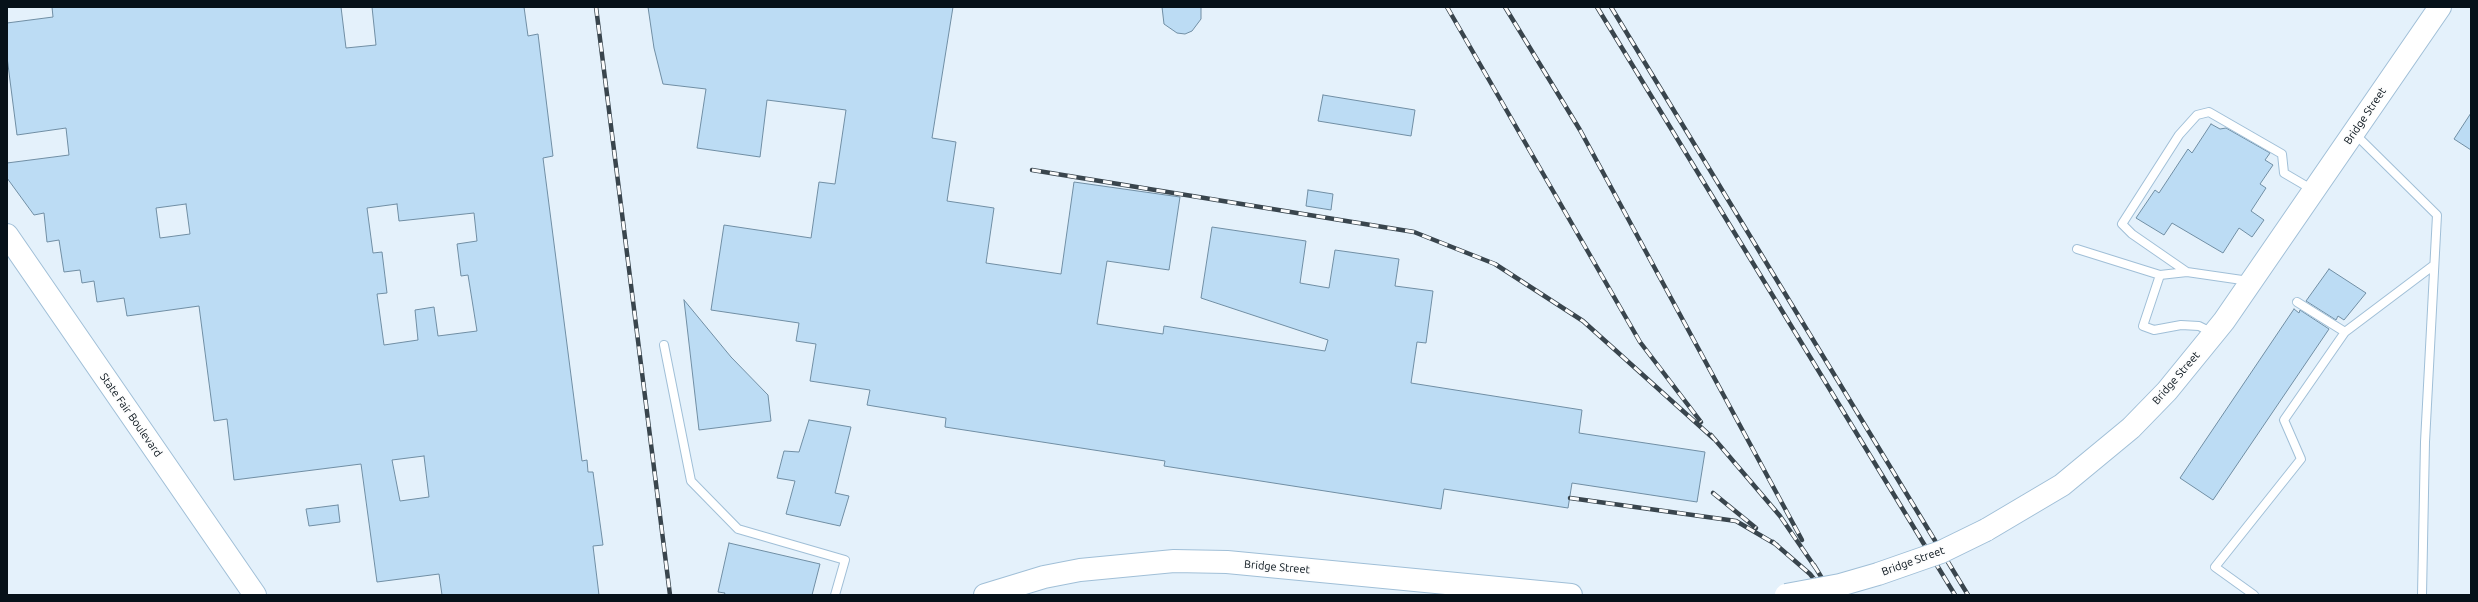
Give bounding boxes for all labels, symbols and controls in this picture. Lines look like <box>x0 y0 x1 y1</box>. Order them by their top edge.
street label: Bridge Street <box>2341 85 2389 147</box>
street label: Bridge Street <box>2149 349 2203 407</box>
street label: State Fair Boulevard <box>97 371 165 459</box>
street label: Bridge Street <box>1880 544 1946 578</box>
street label: Bridge Street <box>1244 558 1310 576</box>

